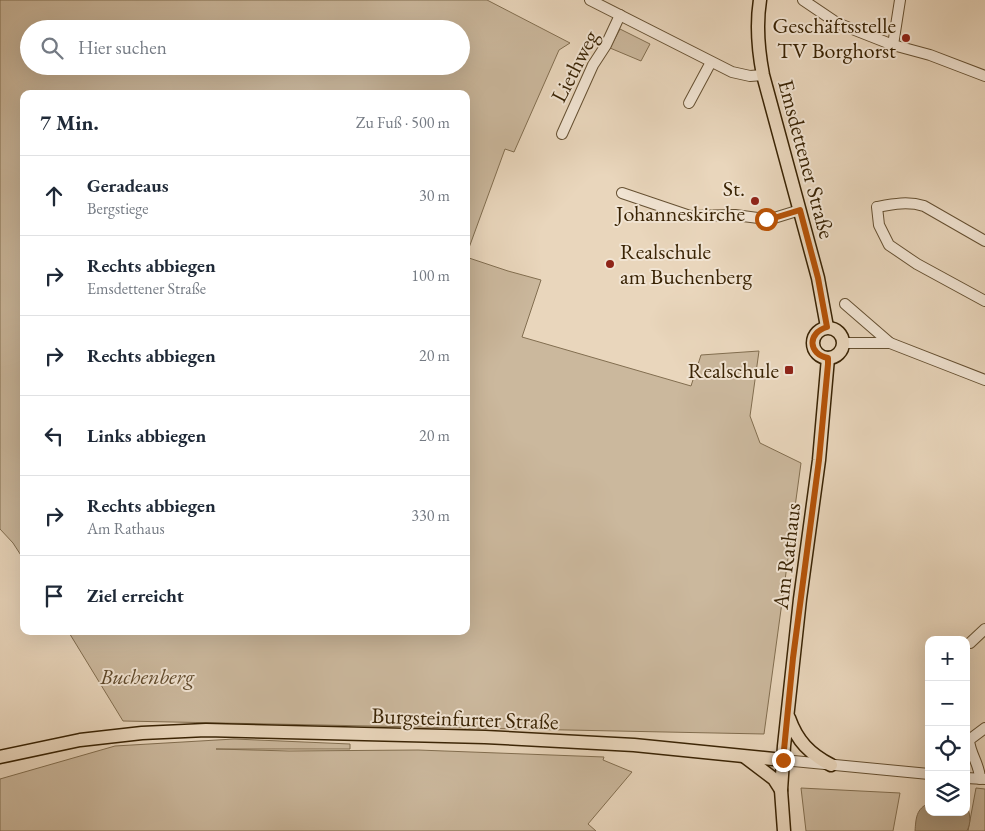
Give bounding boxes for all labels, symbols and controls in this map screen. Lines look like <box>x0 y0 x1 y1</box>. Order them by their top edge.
place label: Geschäftsstelle TV Borghorst <box>772 11 896 65</box>
search box <box>20 20 470 75</box>
street label: Liethweg <box>544 25 605 107</box>
marker: Geschäftsstelle TV Borghorst <box>900 32 912 44</box>
icon: search <box>38 34 66 62</box>
text: Hier suchen <box>78 35 167 60</box>
street label: Emsdettener Straße <box>771 76 842 242</box>
text: 7 Min. <box>40 109 99 136</box>
text: Zu Fuß · 500 m <box>356 112 450 133</box>
text: Geradeaus <box>87 173 169 198</box>
place label: St. Johanneskirche <box>614 174 745 228</box>
icon: ahead <box>40 182 68 210</box>
text: 30 m <box>419 185 450 206</box>
marker: St. Johanneskirche <box>749 195 761 207</box>
text: Bergstiege <box>87 198 149 219</box>
route start <box>755 208 778 231</box>
place label: Realschule am Buchenberg <box>620 237 753 291</box>
text: Rechts abbiegen <box>87 253 216 278</box>
marker: Realschule am Buchenberg <box>604 258 616 270</box>
icon: right <box>40 262 68 290</box>
text: 100 m <box>411 265 450 286</box>
text: Emsdettener Straße <box>87 278 206 299</box>
icon: right <box>40 342 68 370</box>
text: Rechts abbiegen <box>87 343 216 368</box>
text: 20 m <box>419 345 450 366</box>
place label: Realschule <box>688 356 779 385</box>
marker: Realschule <box>783 364 795 376</box>
icon: left <box>40 422 68 450</box>
text: Links abbiegen <box>87 423 206 448</box>
text: 20 m <box>419 425 450 446</box>
text: Rechts abbiegen <box>87 493 216 518</box>
street label: Am Rathaus <box>765 501 807 612</box>
icon: right <box>40 502 68 530</box>
text: 330 m <box>411 505 450 526</box>
text: Am Rathaus <box>87 518 165 539</box>
icon: arrive <box>40 582 68 610</box>
text: Ziel erreicht <box>87 583 184 608</box>
map controls <box>925 636 970 816</box>
button: + <box>925 636 970 681</box>
park label: Buchenberg <box>99 662 195 691</box>
button: − <box>925 681 970 726</box>
street label: Burgsteinfurter Straße <box>371 701 559 736</box>
button: locate <box>925 726 970 771</box>
route end <box>772 749 795 772</box>
button: layers <box>925 771 970 816</box>

